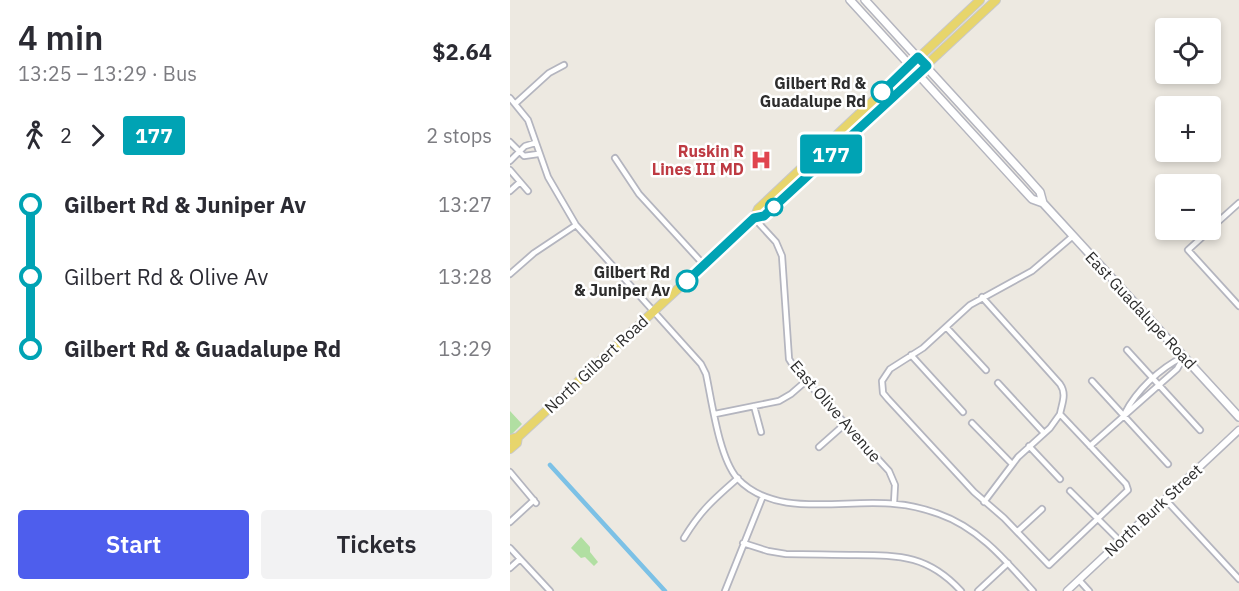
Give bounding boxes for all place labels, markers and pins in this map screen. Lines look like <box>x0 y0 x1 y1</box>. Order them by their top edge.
place label: Gilbert Rd & Guadalupe Rd <box>760 73 866 111</box>
marker: Gilbert Rd & Guadalupe Rd <box>871 81 893 103</box>
place label: Ruskin R Lines III MD <box>652 141 744 179</box>
hospital icon: Ruskin R Lines III MD <box>749 148 773 172</box>
unlabelled marker <box>765 198 783 216</box>
place label: Gilbert Rd & Juniper Av <box>574 262 670 300</box>
marker: Gilbert Rd & Juniper Av <box>676 270 698 292</box>

